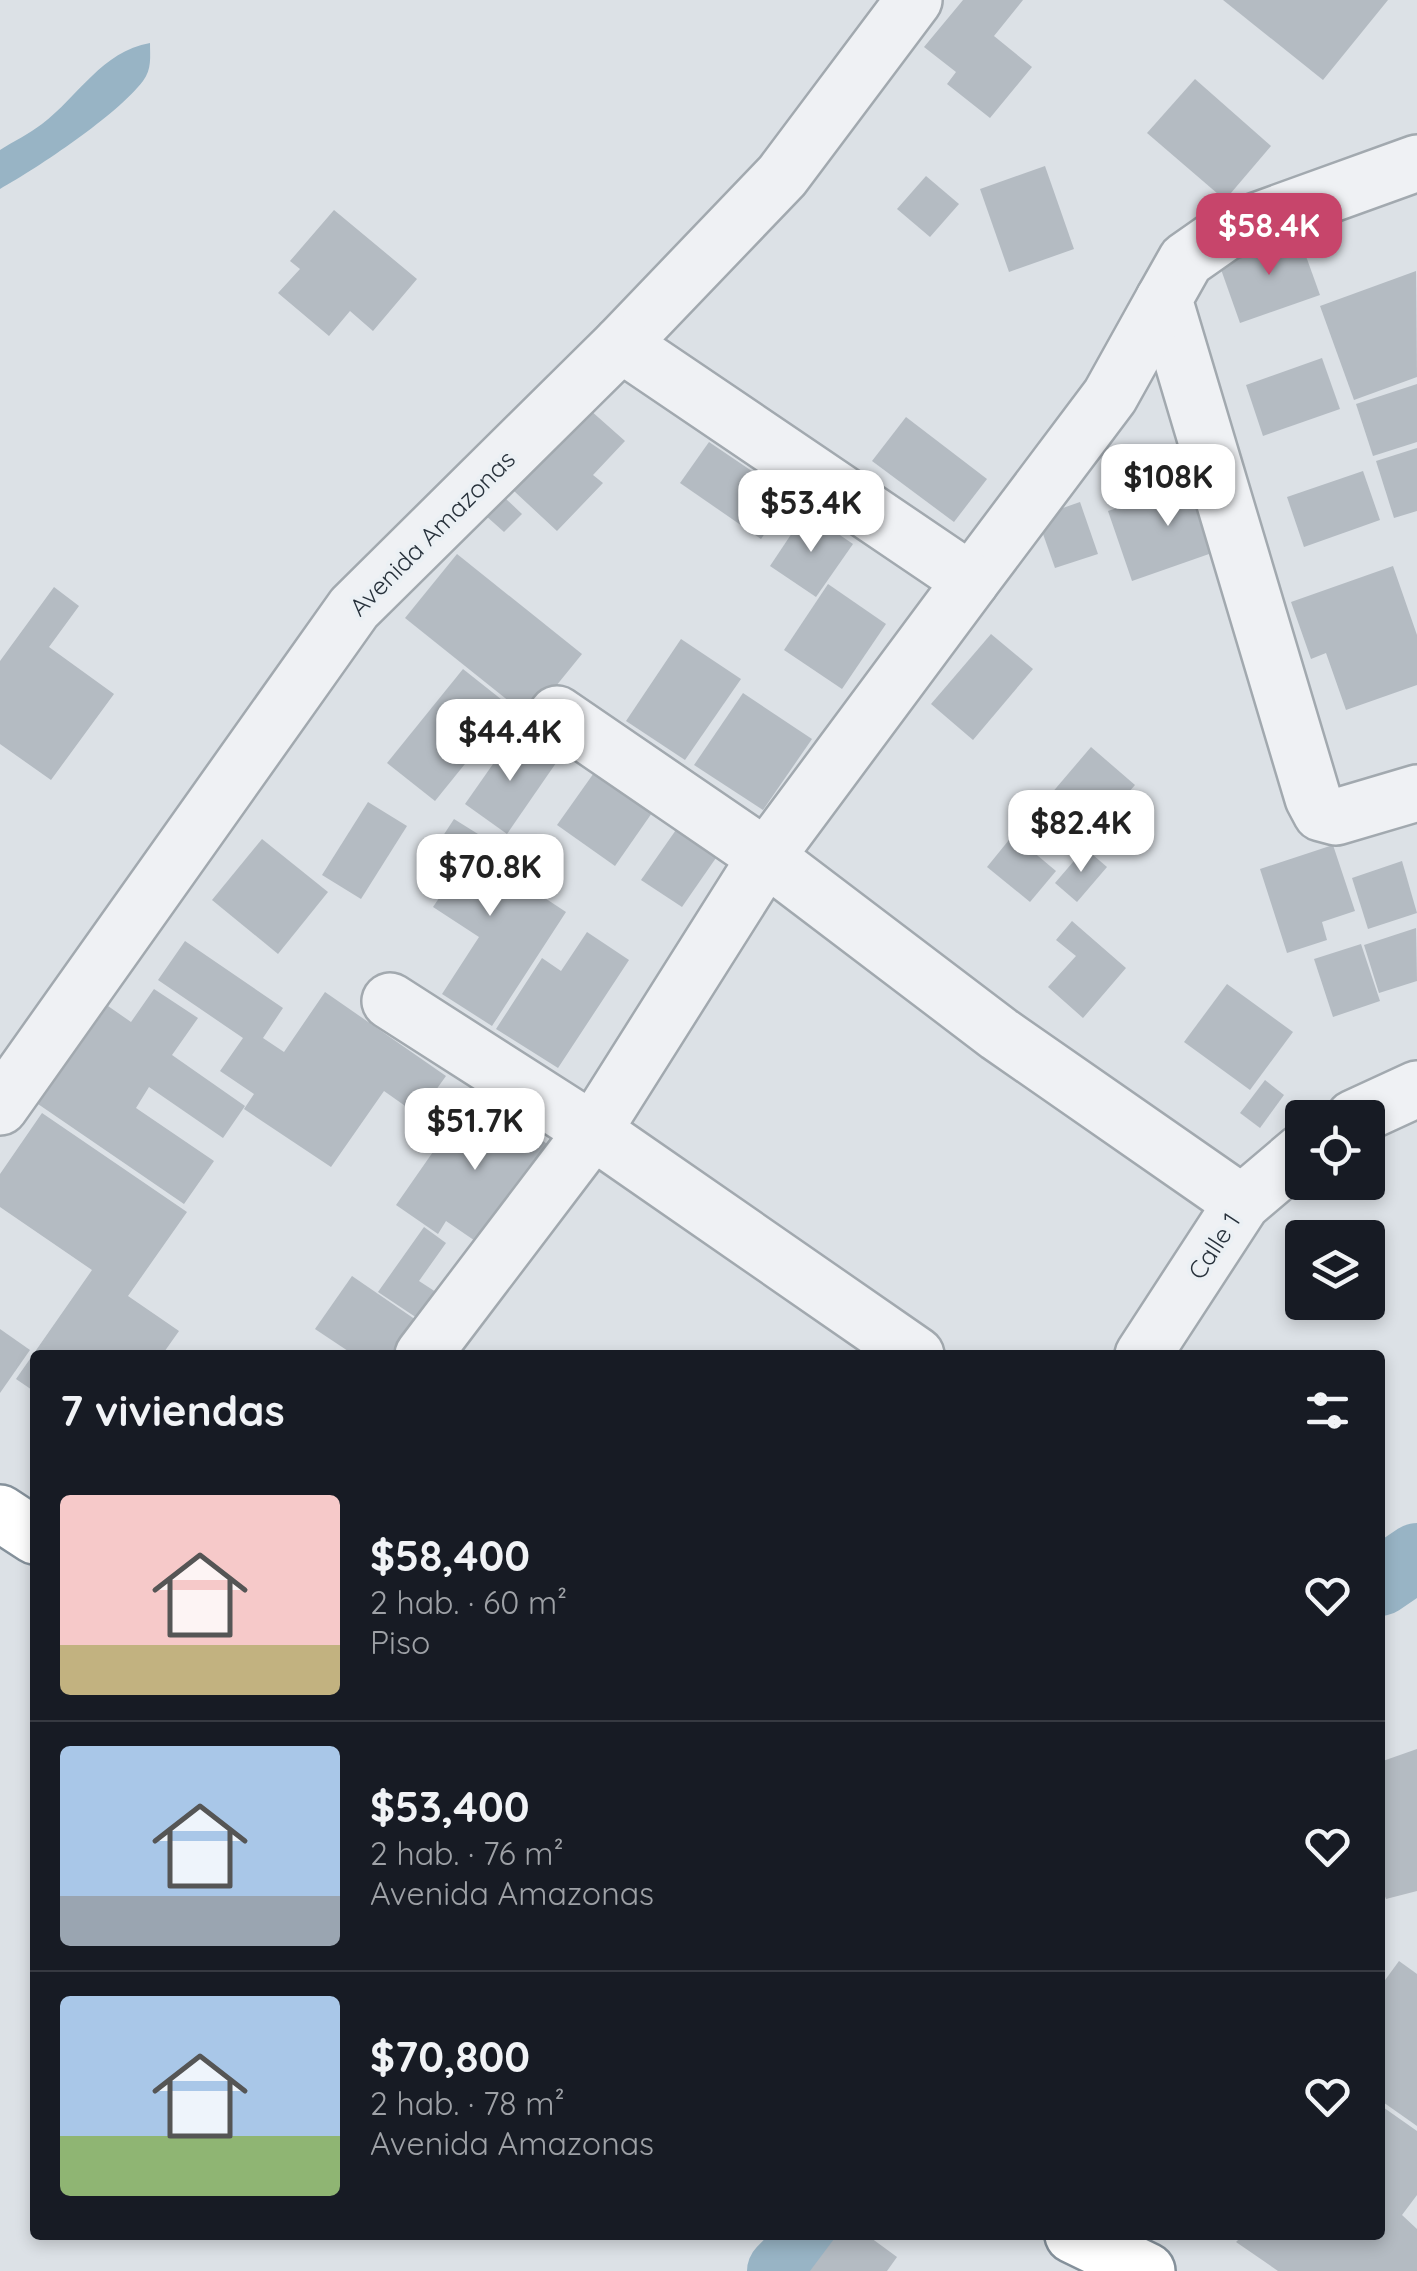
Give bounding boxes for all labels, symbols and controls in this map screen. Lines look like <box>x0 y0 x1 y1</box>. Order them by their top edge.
pin: $58.4K <box>1188 193 1350 278</box>
text: $58.4K <box>1218 205 1320 245</box>
street label: Avenida Amazonas <box>342 443 521 622</box>
pin: $108K <box>1098 444 1238 529</box>
text: $108K <box>1123 456 1213 496</box>
pin: $53.4K <box>730 470 892 555</box>
text: $53.4K <box>760 482 862 522</box>
pin: $44.4K <box>429 699 591 784</box>
text: $44.4K <box>458 711 562 751</box>
pin: $82.4K <box>1000 790 1162 875</box>
text: $82.4K <box>1030 802 1132 842</box>
pin: $70.8K <box>409 834 571 919</box>
text: $70.8K <box>439 846 541 886</box>
pin: $51.7K <box>394 1088 556 1173</box>
text: $51.7K <box>427 1100 523 1140</box>
map controls <box>1285 1100 1385 1320</box>
button: locate <box>1285 1100 1385 1200</box>
street label: Calle 1 <box>1181 1207 1246 1285</box>
button: layers <box>1285 1220 1385 1320</box>
icon: filters <box>1300 1383 1355 1438</box>
text: 7 viviendas <box>60 1384 285 1437</box>
text: $58,400 <box>370 1529 530 1582</box>
icon: home <box>140 1535 260 1655</box>
icon: heart <box>1300 1568 1355 1623</box>
text: 2 hab. · 60 m² <box>370 1582 567 1622</box>
text: Piso <box>370 1622 430 1662</box>
text: $53,400 <box>370 1780 530 1833</box>
icon: home <box>140 1786 260 1906</box>
icon: heart <box>1300 1819 1355 1874</box>
text: 2 hab. · 76 m² <box>370 1833 564 1873</box>
text: Avenida Amazonas <box>370 1873 654 1913</box>
text: $70,800 <box>370 2030 530 2083</box>
icon: home <box>140 2036 260 2156</box>
icon: heart <box>1300 2069 1355 2124</box>
text: 2 hab. · 78 m² <box>370 2083 565 2123</box>
text: Avenida Amazonas <box>370 2123 654 2163</box>

